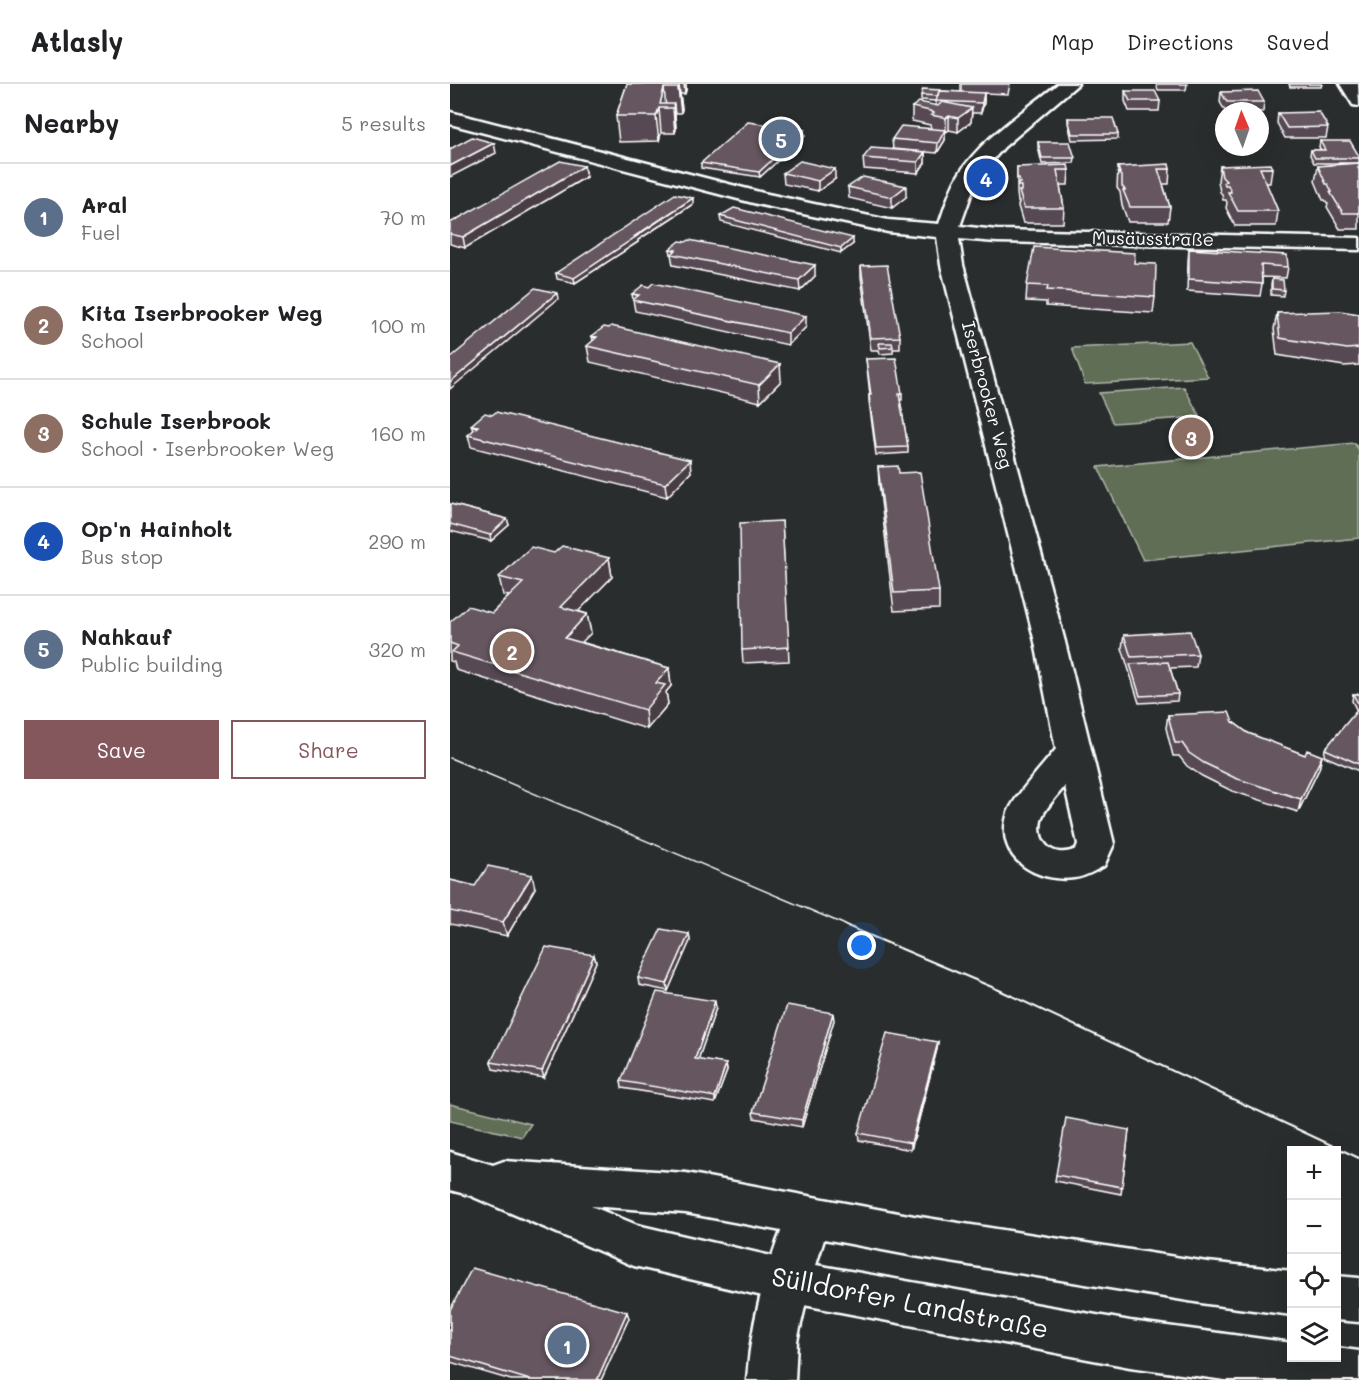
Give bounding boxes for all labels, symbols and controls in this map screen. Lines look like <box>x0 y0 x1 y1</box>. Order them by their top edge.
text: Atlasly <box>30 23 124 59</box>
text: Map <box>1051 28 1094 55</box>
text: Directions <box>1127 28 1234 55</box>
text: Saved <box>1267 28 1329 55</box>
north arrow <box>1215 102 1269 156</box>
text: Nearby <box>24 106 119 140</box>
text: 5 results <box>341 110 426 136</box>
pin: 5 <box>762 116 800 162</box>
pin: 4 <box>966 156 1006 200</box>
text: Aral <box>81 190 127 219</box>
text: 1 <box>39 204 48 230</box>
text: 70 m <box>380 204 426 230</box>
text: Fuel <box>81 219 121 245</box>
street label: Musäusstraße <box>1092 225 1214 251</box>
text: Kita Iserbrooker Weg <box>81 298 322 327</box>
text: 2 <box>38 312 49 338</box>
text: 100 m <box>370 312 426 338</box>
street label: Iserbrooker Weg <box>957 318 1019 471</box>
text: School <box>81 327 144 353</box>
text: Schule Iserbrook <box>81 406 271 435</box>
pin: 3 <box>1172 414 1210 460</box>
text: 3 <box>38 420 50 446</box>
text: 160 m <box>370 420 426 446</box>
text: School · Iserbrooker Weg <box>81 435 334 461</box>
text: Op'n Hainholt <box>81 514 232 543</box>
text: 4 <box>37 528 50 554</box>
text: 290 m <box>368 528 426 554</box>
text: Bus stop <box>81 543 163 569</box>
text: Nahkauf <box>81 622 171 651</box>
pin: 2 <box>492 628 532 674</box>
text: 5 <box>38 636 49 662</box>
text: 320 m <box>368 636 426 662</box>
text: Public building <box>81 651 223 677</box>
button: Save <box>24 720 219 779</box>
button: Share <box>231 720 426 779</box>
your location <box>847 931 876 960</box>
map controls <box>1287 1146 1341 1362</box>
button: + <box>1287 1146 1341 1200</box>
button: − <box>1287 1200 1341 1254</box>
button: locate <box>1287 1254 1341 1308</box>
street label: Sülldorfer Landstraße <box>769 1259 1051 1346</box>
button: layers <box>1287 1308 1341 1362</box>
pin: 1 <box>548 1322 586 1368</box>

